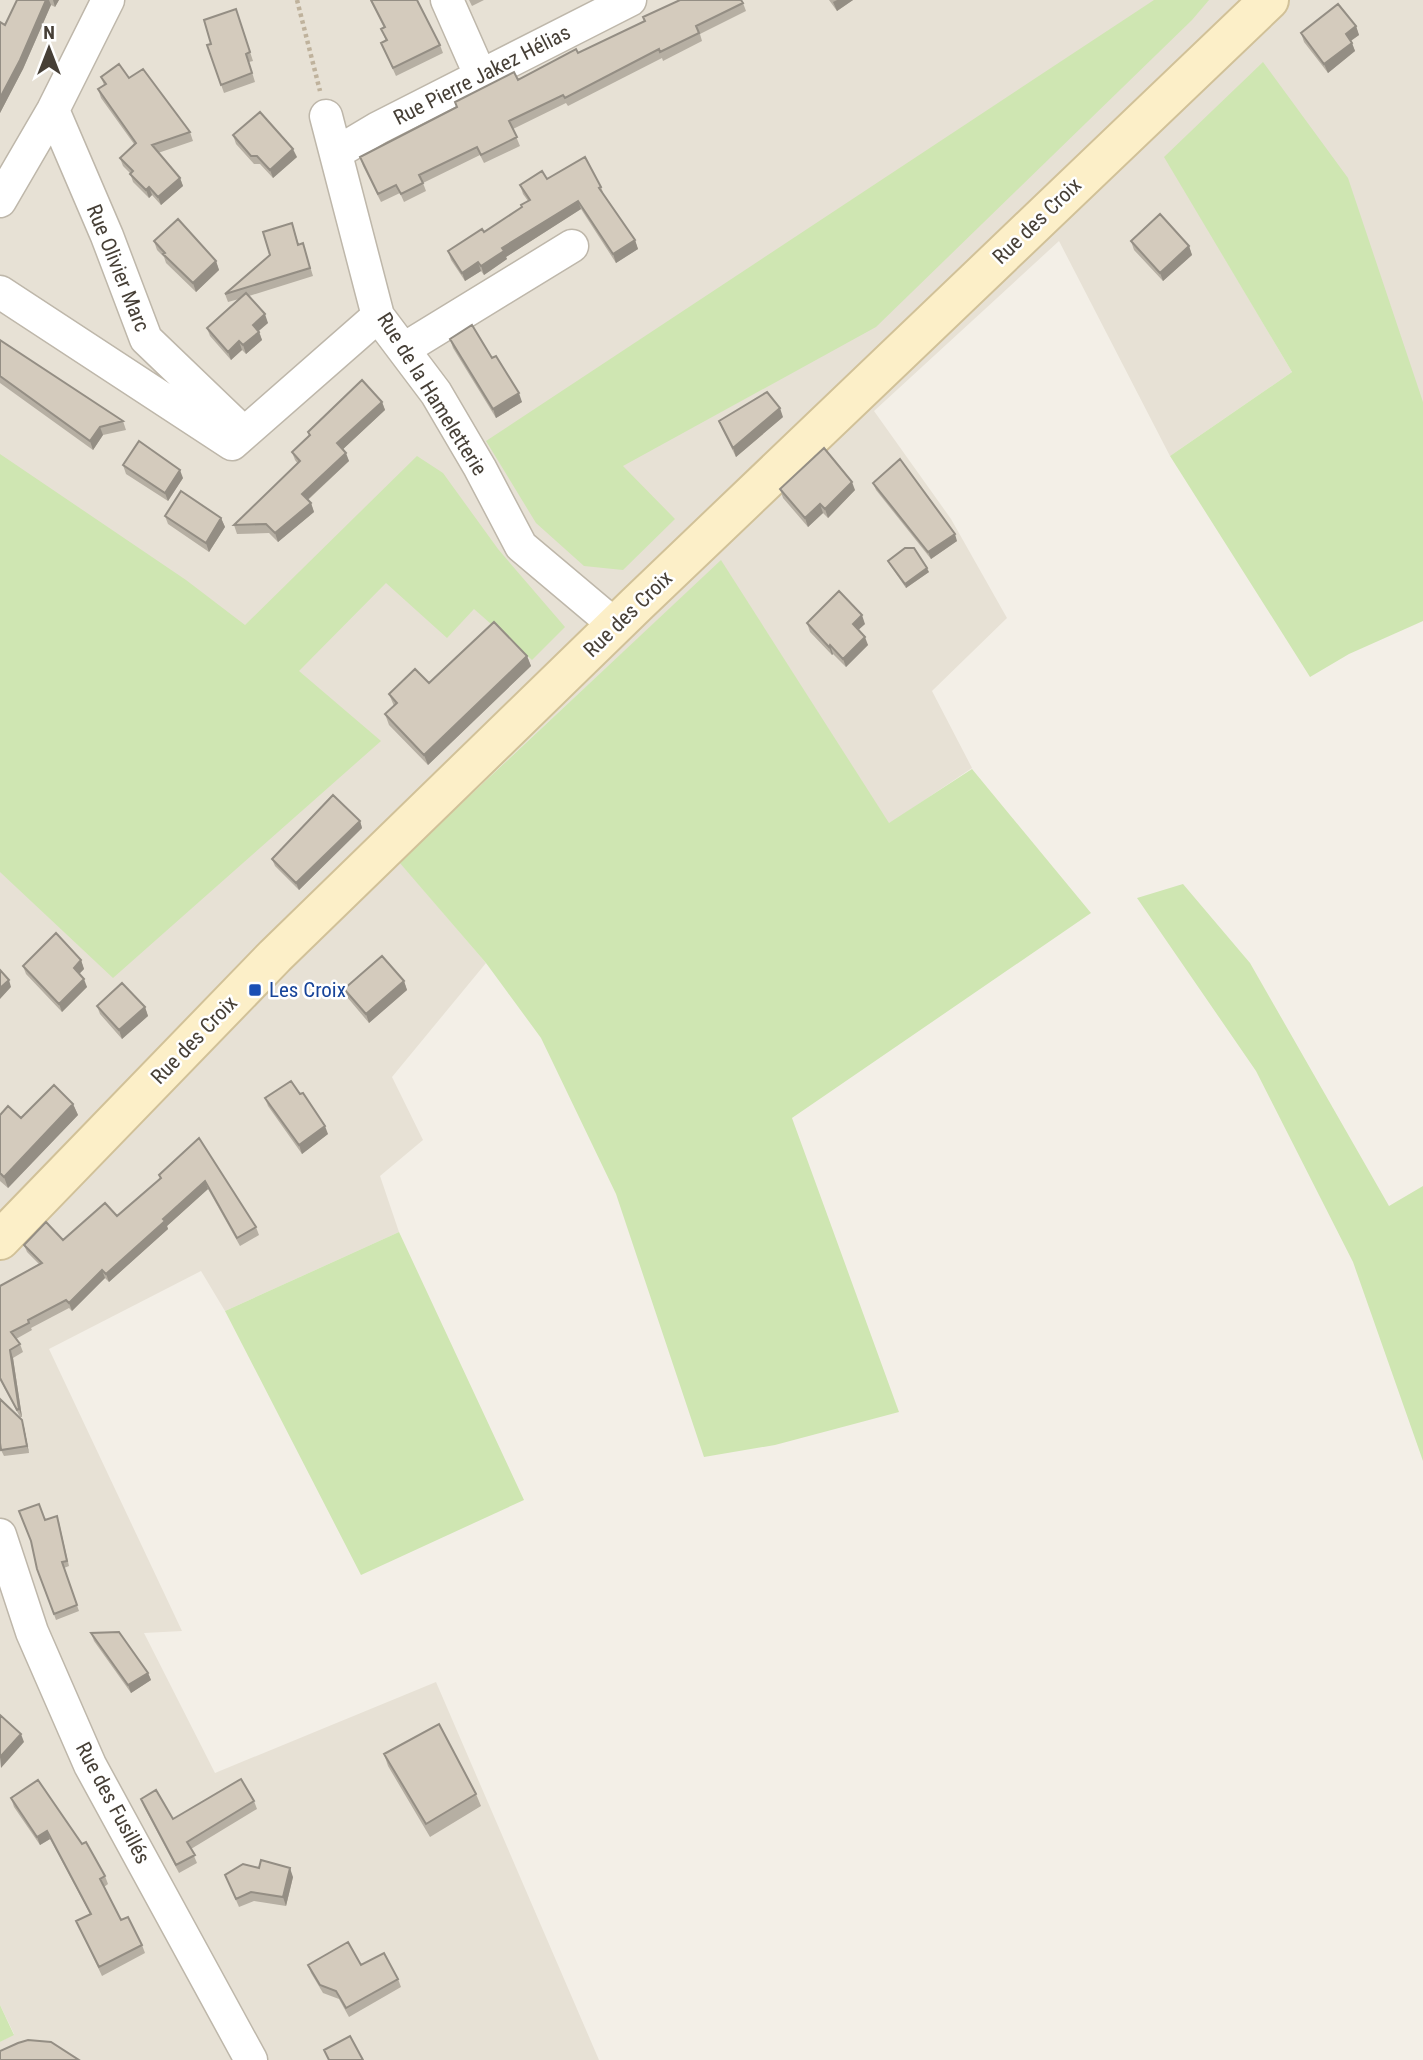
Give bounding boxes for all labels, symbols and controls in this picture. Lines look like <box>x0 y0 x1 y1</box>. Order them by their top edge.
north arrow <box>14 14 84 84</box>
street label: Rue Pierre Jakez Hélias <box>390 20 574 130</box>
text: N <box>43 21 55 44</box>
street label: Rue des Croix <box>988 173 1086 269</box>
street label: Rue Olivier Marc <box>82 201 154 335</box>
street label: Rue de la Hameletterie <box>372 308 492 480</box>
street label: Rue des Croix <box>579 566 677 662</box>
place label: Les Croix <box>269 978 346 1002</box>
marker: Les Croix <box>247 982 263 998</box>
street label: Rue des Croix <box>146 991 242 1089</box>
street label: Rue des Fusillés <box>71 1738 155 1868</box>

